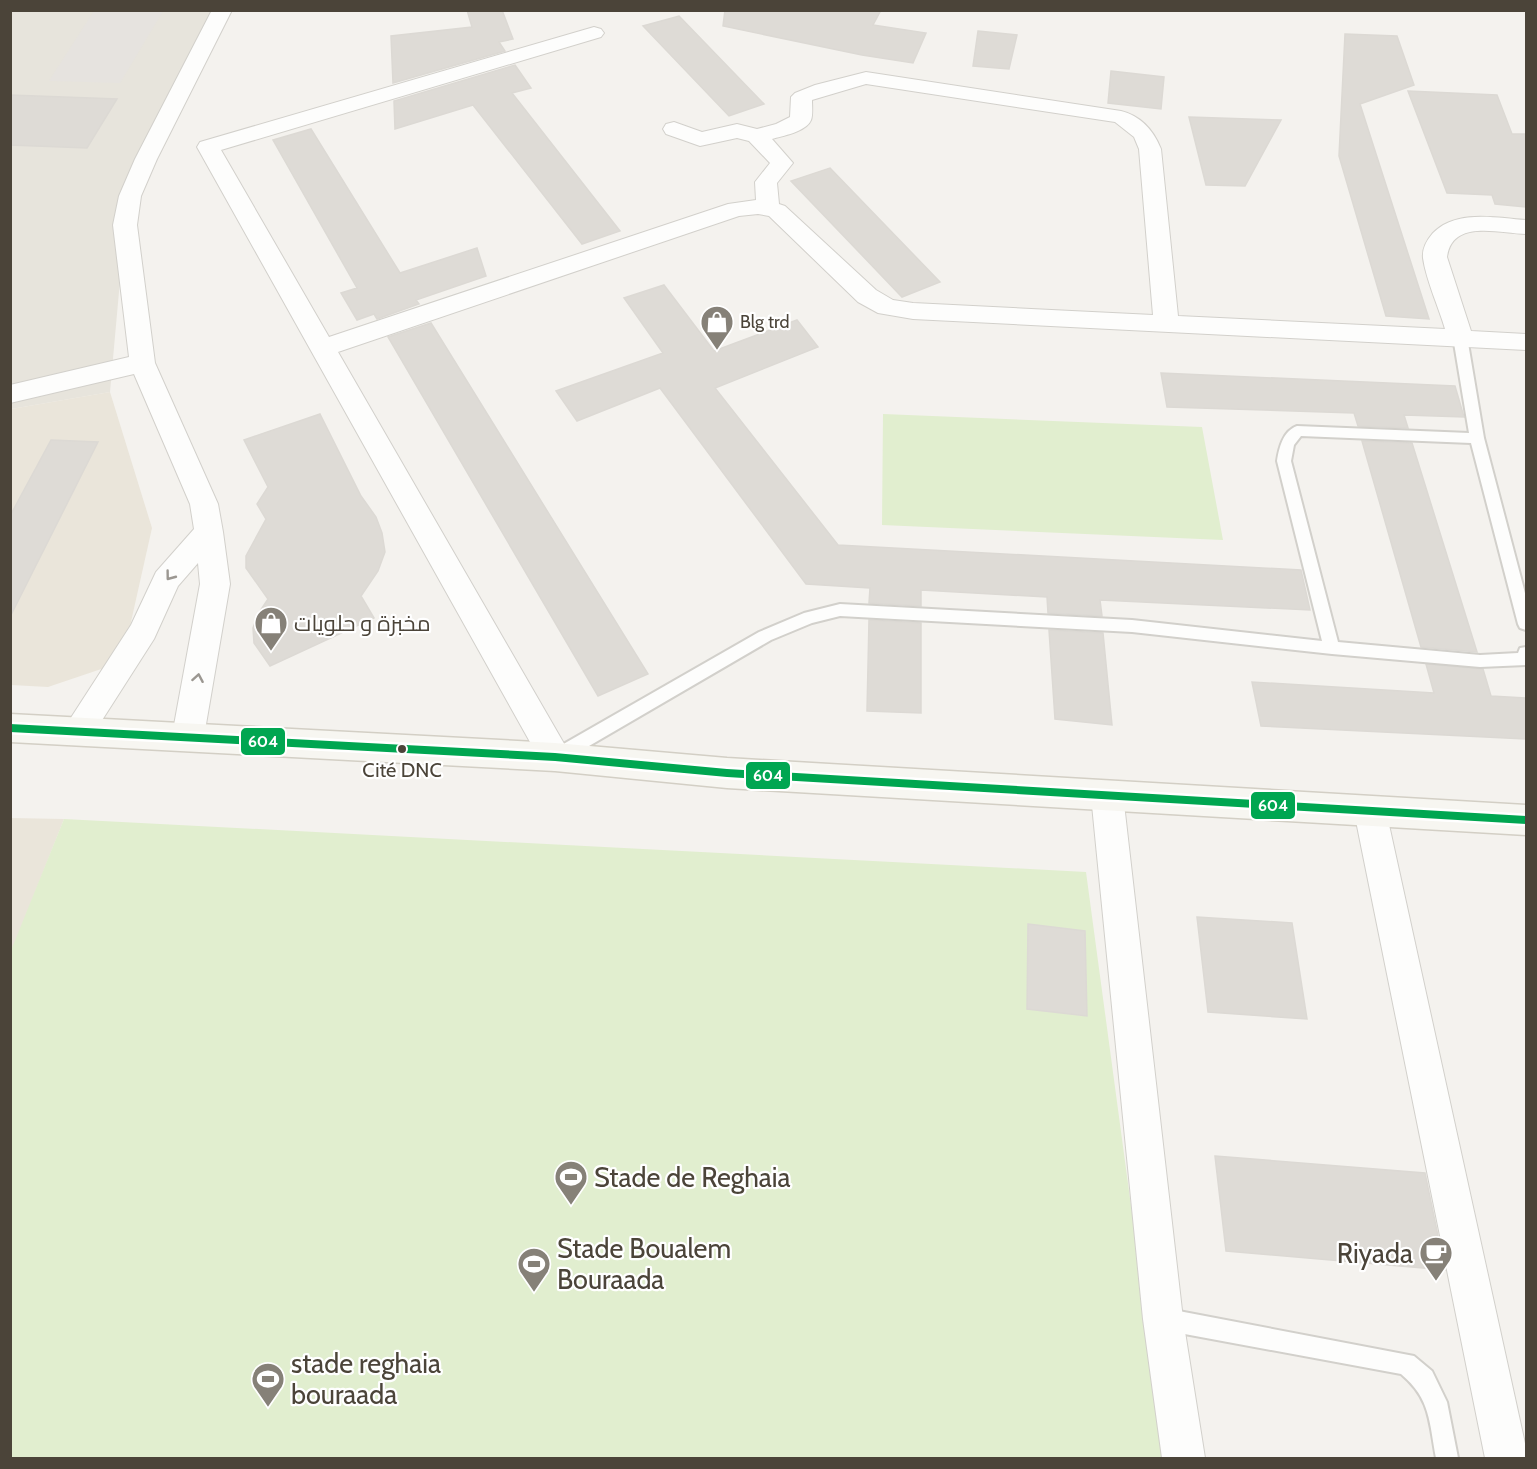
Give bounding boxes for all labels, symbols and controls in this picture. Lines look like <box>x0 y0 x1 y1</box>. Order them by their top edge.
shop icon: Blg trd <box>699 304 735 351</box>
place label: Blg trd <box>740 311 789 333</box>
one-way arrow <box>167 569 178 580</box>
shop icon: مخبزة و حلويات <box>253 605 289 652</box>
place label: مخبزة و حلويات <box>294 610 431 637</box>
one-way arrow <box>192 674 204 683</box>
line badge: 604 <box>240 727 286 756</box>
text: 604 <box>248 732 278 751</box>
marker: Cité DNC <box>396 743 408 755</box>
place label: Cité DNC <box>362 758 442 782</box>
line badge: 604 <box>745 761 791 790</box>
text: 604 <box>753 766 783 785</box>
line badge: 604 <box>1250 791 1296 820</box>
text: 604 <box>1258 796 1288 815</box>
sports icon: Stade de Reghaia <box>553 1159 589 1206</box>
place label: Stade de Reghaia <box>594 1161 791 1194</box>
place label: Stade Boualem Bouraada <box>557 1232 731 1296</box>
cafe icon: Riyada <box>1418 1235 1454 1282</box>
place label: Riyada <box>1337 1237 1413 1270</box>
sports icon: Stade Boualem Bouraada <box>516 1246 552 1293</box>
place label: stade reghaia bouraada <box>291 1347 441 1411</box>
sports icon: stade reghaia bouraada <box>250 1361 286 1408</box>

